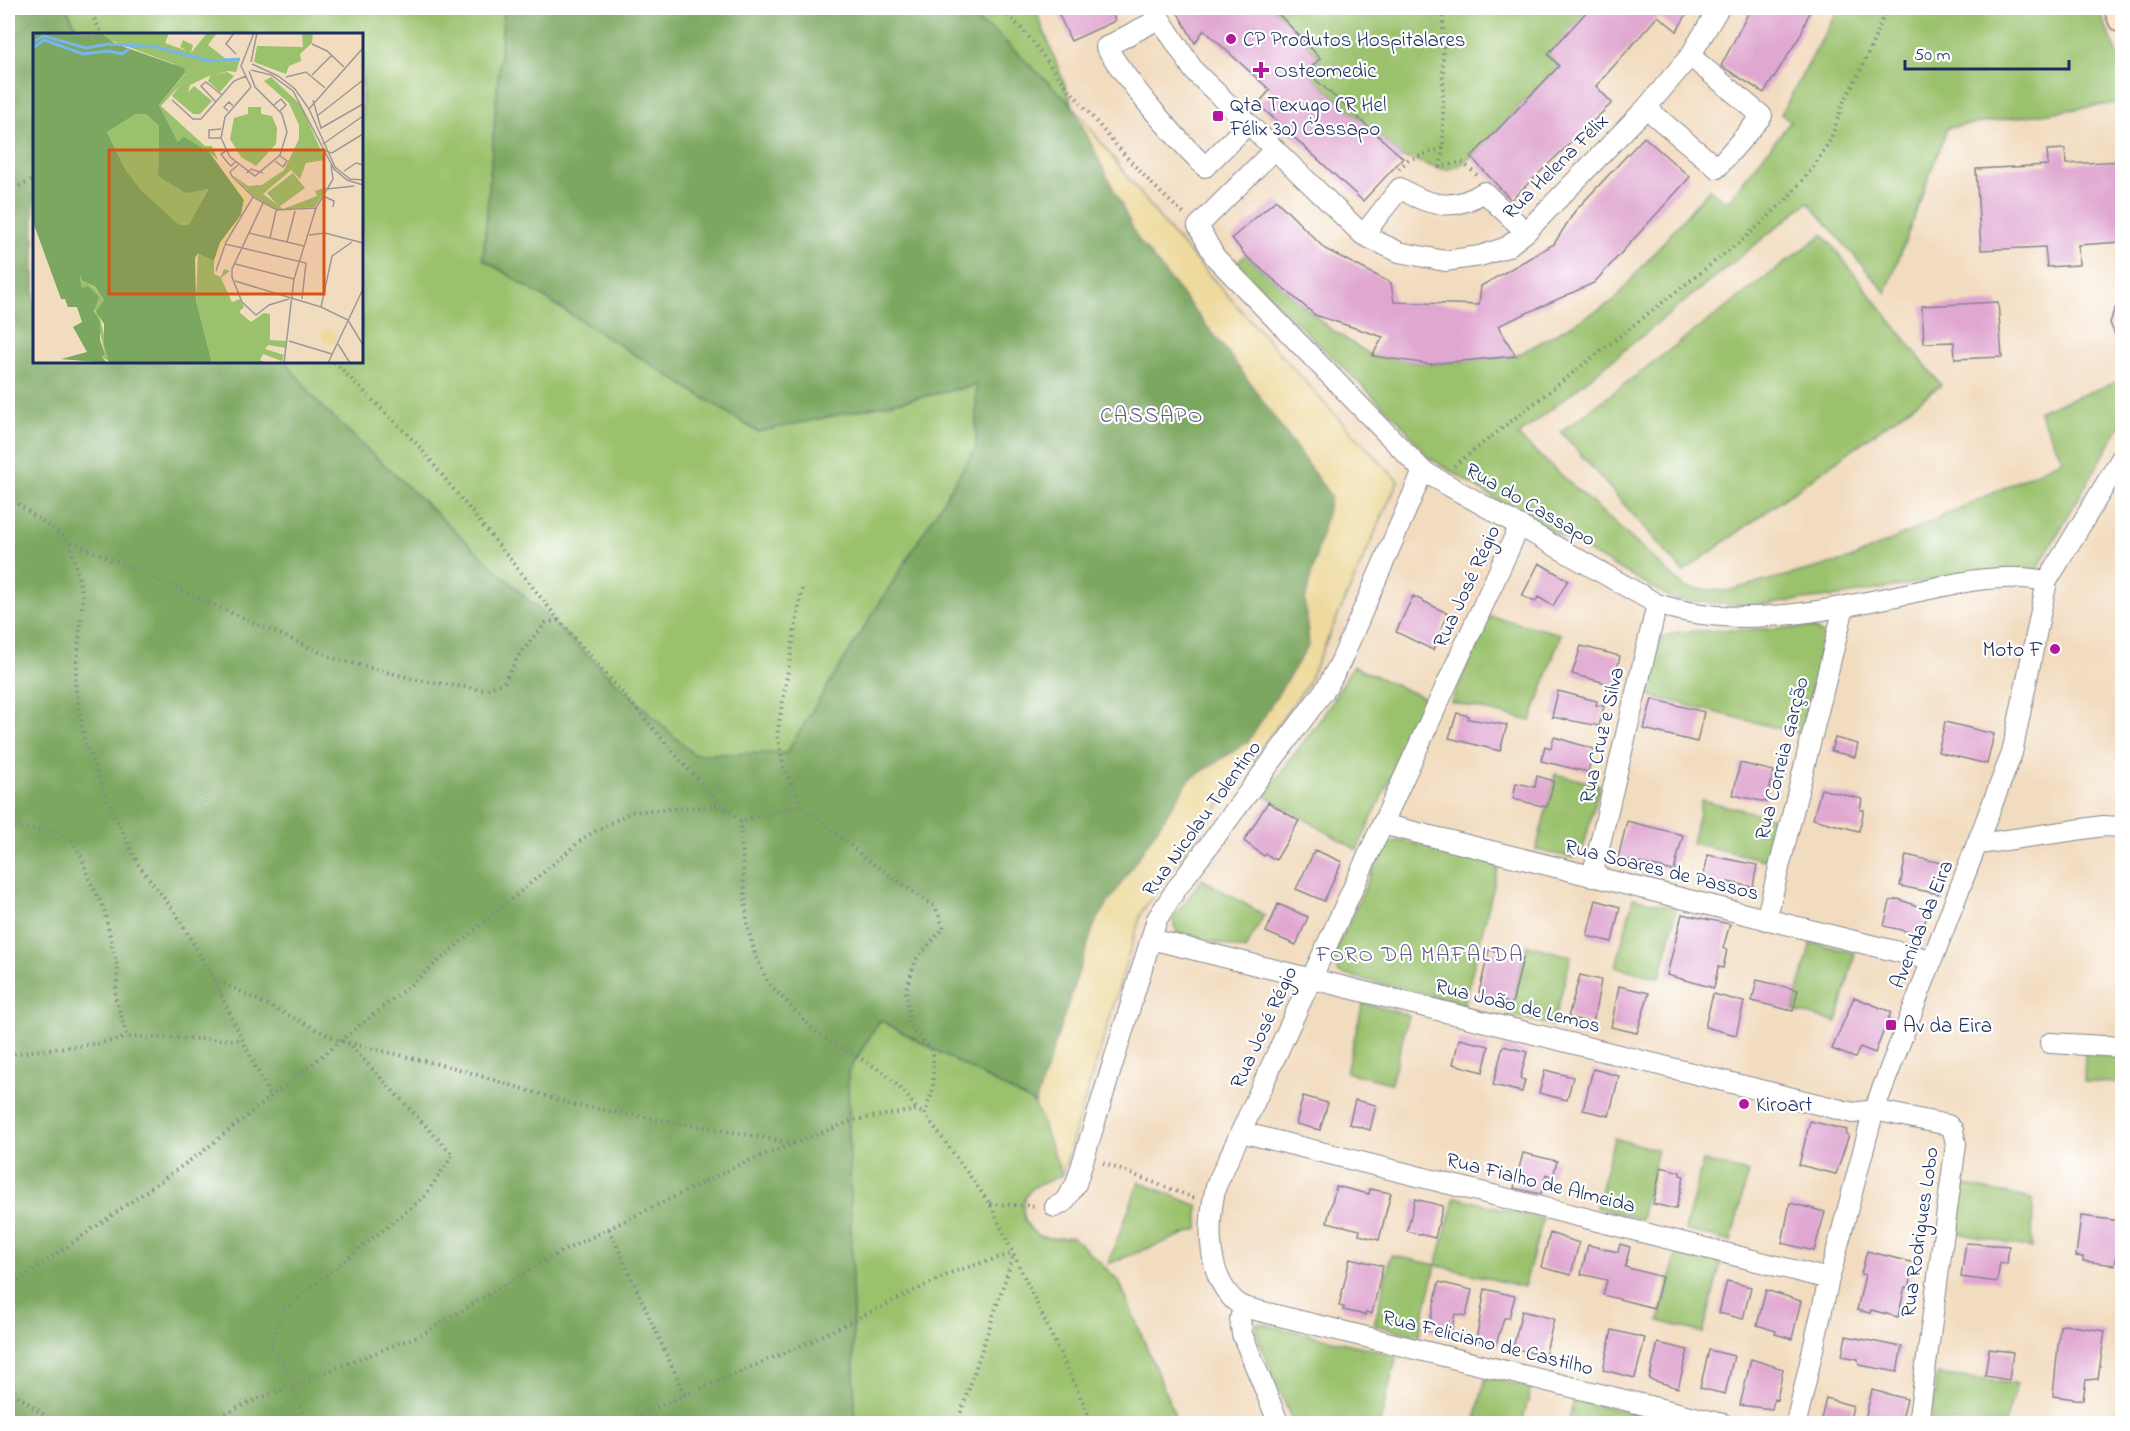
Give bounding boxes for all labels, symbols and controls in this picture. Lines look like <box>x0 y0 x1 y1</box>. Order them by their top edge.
place label: CP Produtos Hospitalares <box>1243 26 1466 56</box>
marker: CP Produtos Hospitalares <box>1224 32 1238 46</box>
inset map <box>33 33 363 363</box>
scale bar <box>1905 33 2068 71</box>
text: 50 m <box>1914 43 1951 69</box>
place label: Osteomedic <box>1274 57 1377 87</box>
marker: Osteomedic <box>1252 61 1270 79</box>
place label: Qta Texugo (R Hel Félix 30) Cassapo <box>1229 91 1386 145</box>
street label: Rua Helena Félix <box>1496 107 1616 227</box>
marker: Qta Texugo (R Hel Félix 30) Cassapo <box>1211 109 1225 123</box>
district label: CASSAPO <box>1100 401 1204 433</box>
street label: Rua do Cassapo <box>1459 456 1601 555</box>
street label: Rua José Régio <box>1426 521 1511 654</box>
place label: Moto F <box>1982 636 2043 666</box>
marker: Moto F <box>2048 642 2062 656</box>
street label: Rua Cruz e Silva <box>1573 664 1633 807</box>
street label: Rua Correia Garção <box>1748 674 1818 843</box>
street label: Rua Nicolau Tolentino <box>1136 735 1270 904</box>
street label: Rua Soares de Passos <box>1561 832 1762 910</box>
street label: Avenida da Eira <box>1883 856 1962 994</box>
district label: FORO DA MAFALDA <box>1315 940 1524 972</box>
street label: Rua José Régio <box>1223 962 1308 1095</box>
street label: Rua João de Lemos <box>1432 972 1603 1042</box>
place label: Av da Eira <box>1903 1012 1992 1042</box>
marker: Av da Eira <box>1884 1018 1898 1032</box>
place label: Kiroart <box>1756 1091 1812 1121</box>
marker: Kiroart <box>1737 1097 1751 1111</box>
street label: Rua Rodrigues Lobo <box>1894 1145 1950 1320</box>
street label: Rua Fialho de Almeida <box>1443 1146 1638 1222</box>
street label: Rua Feliciano de Castilho <box>1379 1303 1596 1385</box>

